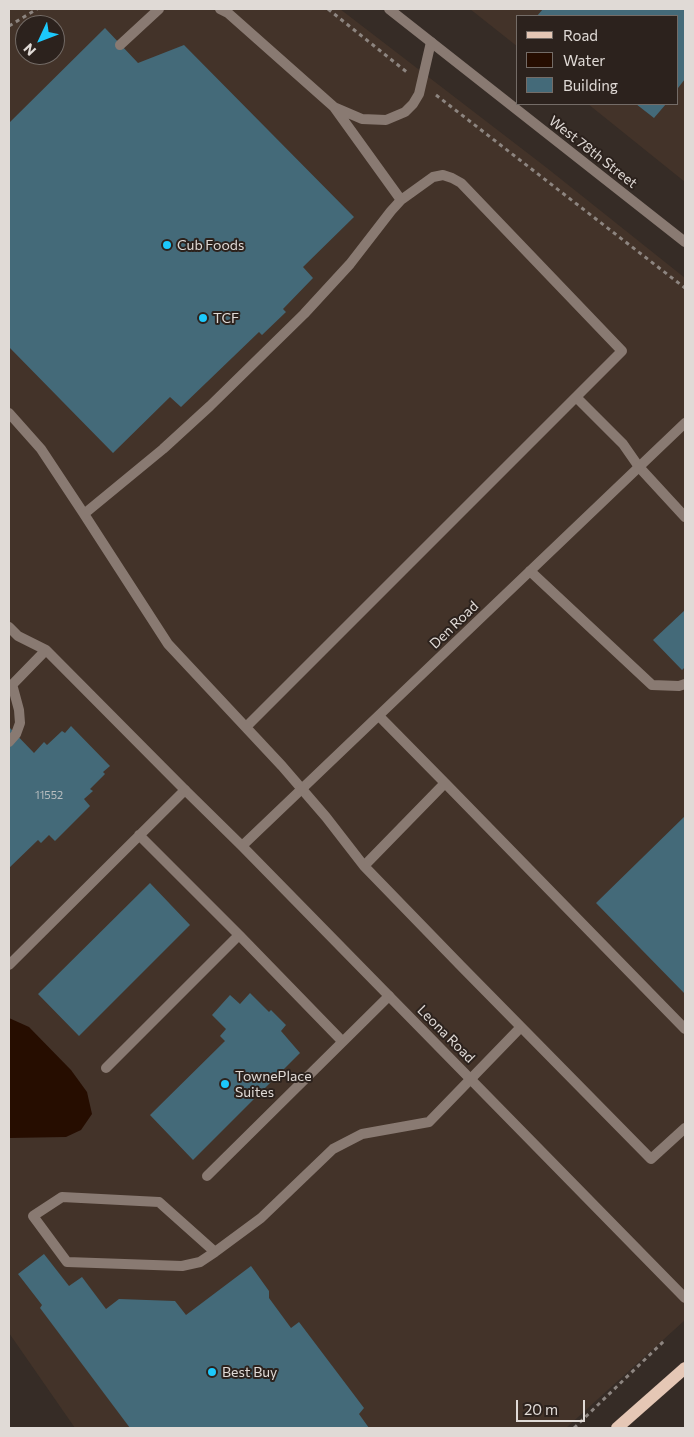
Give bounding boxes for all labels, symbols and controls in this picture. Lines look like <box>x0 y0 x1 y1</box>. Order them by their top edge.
north arrow <box>15 15 65 65</box>
legend <box>516 15 679 105</box>
text: Road <box>563 26 598 44</box>
text: N <box>20 40 39 60</box>
text: Water <box>563 51 605 69</box>
text: Building <box>563 76 618 94</box>
street label: West 78th Street <box>546 112 640 192</box>
place label: Cub Foods <box>177 237 244 253</box>
marker: Cub Foods <box>161 239 173 251</box>
place label: TCF <box>213 310 239 326</box>
marker: TCF <box>197 312 209 324</box>
street label: Den Road <box>426 598 482 652</box>
house number: 11552 <box>35 788 63 802</box>
street label: Leona Road <box>414 1002 478 1066</box>
place label: TownePlace Suites <box>235 1068 312 1100</box>
marker: TownePlace Suites <box>219 1078 231 1090</box>
place label: Best Buy <box>222 1364 277 1380</box>
marker: Best Buy <box>206 1366 218 1378</box>
scale bar <box>519 1390 588 1422</box>
text: 20 m <box>524 1400 558 1418</box>

